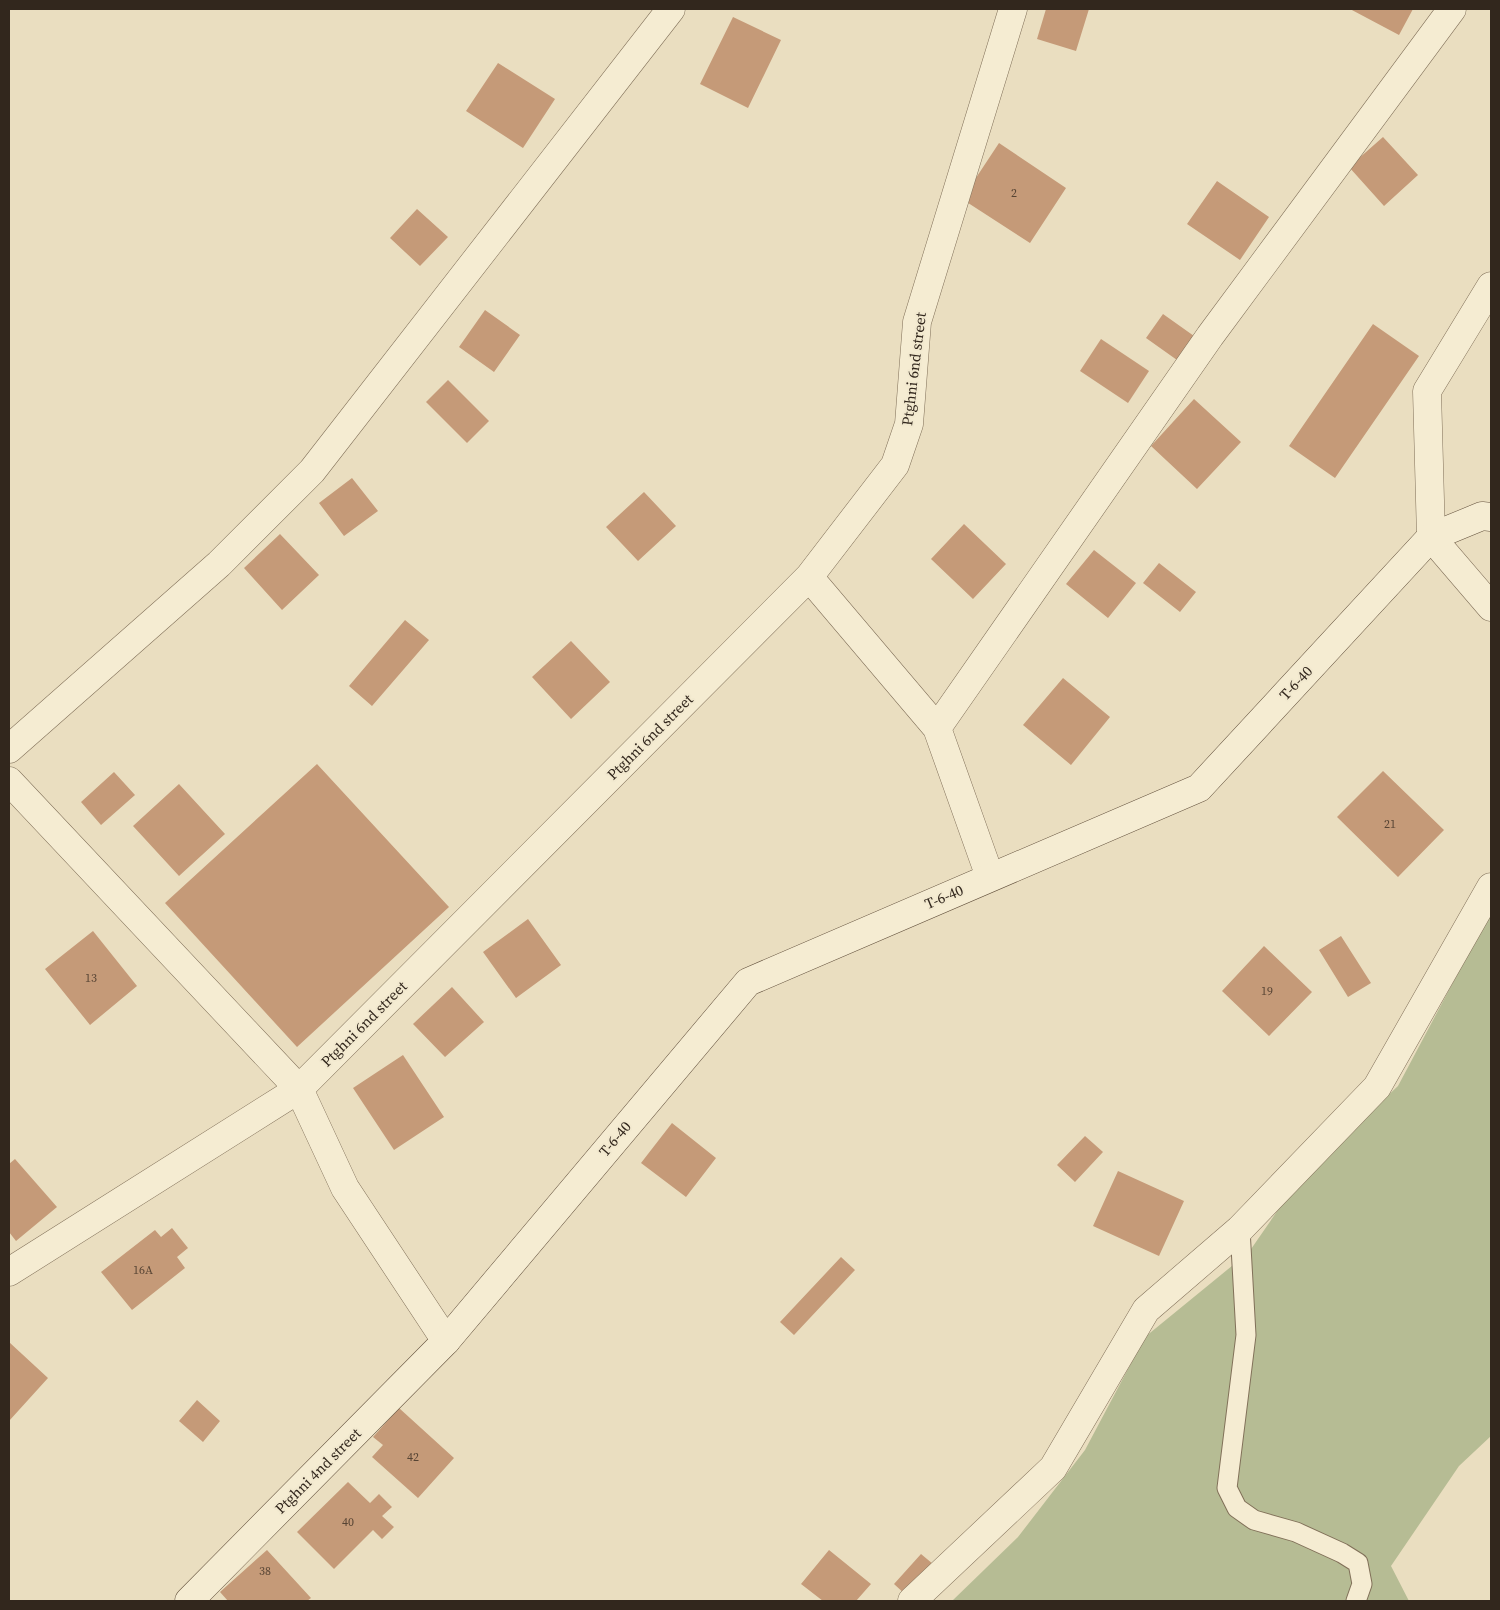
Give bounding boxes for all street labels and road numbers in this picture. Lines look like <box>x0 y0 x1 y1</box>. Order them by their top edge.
street label: Ptghni 6nd street <box>896 311 931 427</box>
street label: T-6-40 <box>1274 661 1317 705</box>
street label: Ptghni 6nd street <box>602 689 697 784</box>
street label: T-6-40 <box>921 879 966 914</box>
street label: Ptghni 6nd street <box>316 976 411 1071</box>
street label: T-6-40 <box>594 1116 636 1161</box>
street label: Ptghni 4nd street <box>270 1423 365 1518</box>

